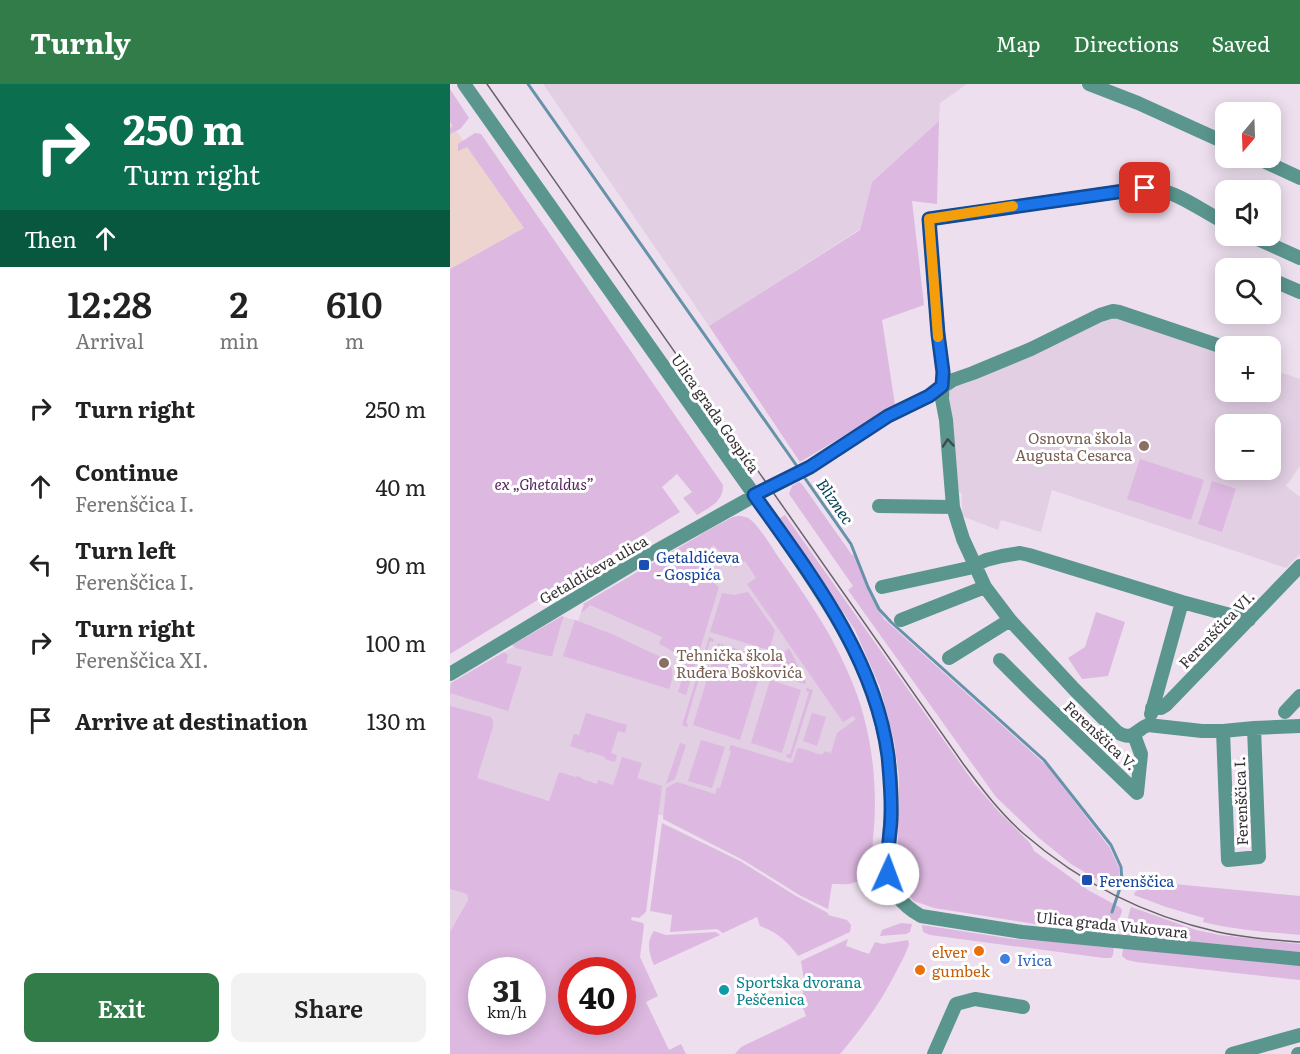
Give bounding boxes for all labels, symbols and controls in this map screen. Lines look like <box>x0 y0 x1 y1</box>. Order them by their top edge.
text: Turnly <box>30 21 131 63</box>
text: Map <box>996 27 1041 58</box>
text: Directions <box>1074 27 1179 58</box>
text: Saved <box>1212 27 1270 58</box>
text: 250 m <box>123 96 244 158</box>
north arrow <box>1215 102 1281 168</box>
map controls <box>1215 102 1281 480</box>
icon: right <box>24 108 102 186</box>
text: Turn right <box>123 153 260 193</box>
pin <box>1119 162 1170 213</box>
icon: arrive <box>1128 171 1161 204</box>
button: sound <box>1215 180 1281 246</box>
text: Then <box>24 222 77 255</box>
icon: ahead <box>89 222 122 255</box>
button: search <box>1215 258 1281 324</box>
text: 12:28 <box>67 276 152 329</box>
text: 2 <box>230 276 249 329</box>
text: 610 <box>326 276 383 329</box>
text: Arrival <box>76 325 144 355</box>
text: min <box>219 325 259 355</box>
text: m <box>345 325 364 355</box>
button: + <box>1215 336 1281 402</box>
street label: Ulica grada Gospića <box>666 349 766 478</box>
icon: right <box>24 392 57 425</box>
text: Turn right <box>75 392 195 425</box>
text: 250 m <box>365 392 426 425</box>
button: − <box>1215 414 1281 480</box>
place label: Osnovna škola Augusta Cesarca <box>1015 426 1133 466</box>
one-way arrow <box>942 438 955 447</box>
marker: Osnovna škola Augusta Cesarca <box>1137 439 1151 453</box>
text: Continue <box>75 455 178 488</box>
icon: ahead <box>24 470 57 503</box>
text: 40 m <box>375 470 426 503</box>
park label: ex „Ghetaldus” <box>494 472 594 495</box>
water label: Bliznec <box>811 473 861 529</box>
text: Ferenščica I. <box>75 488 194 518</box>
street label: Getaldićeva ulica <box>535 528 652 609</box>
text: Turn left <box>75 533 176 566</box>
place label: Getaldićeva - Gospića <box>656 545 740 585</box>
icon: left <box>24 548 57 581</box>
text: 90 m <box>376 548 426 581</box>
marker: Getaldićeva - Gospića <box>637 558 651 572</box>
text: Ferenščica I. <box>75 566 194 596</box>
street label: Ferenščica VI. <box>1173 585 1259 673</box>
text: Turn right <box>75 611 195 644</box>
icon: right <box>24 626 57 659</box>
text: 100 m <box>366 626 426 659</box>
place label: Tehnička škola Ruđera Boškovića <box>676 643 803 683</box>
text: Ferenščica XI. <box>75 644 209 674</box>
marker: Tehnička škola Ruđera Boškovića <box>657 656 671 670</box>
street label: Ferenščica V. <box>1059 695 1143 775</box>
icon: arrive <box>24 704 57 737</box>
text: Arrive at destination <box>75 704 308 737</box>
text: 130 m <box>367 704 426 737</box>
street label: Ferenščica I. <box>1227 756 1253 846</box>
position arrow <box>856 842 920 906</box>
place label: Ferenščica <box>1099 869 1175 892</box>
marker: Ferenščica <box>1080 873 1094 887</box>
street label: Ulica grada Vukovara <box>1035 905 1190 944</box>
place label: elver <box>932 940 967 963</box>
marker: elver <box>972 944 986 958</box>
place label: Ivica <box>1017 948 1053 971</box>
marker: Ivica <box>998 952 1012 966</box>
speed limit sign: 40 <box>558 957 636 1035</box>
place label: gumbek <box>932 959 991 982</box>
marker: gumbek <box>913 963 927 977</box>
text: 31 <box>492 967 522 1011</box>
place label: Sportska dvorana Peščenica <box>736 970 862 1010</box>
button: Exit <box>24 973 219 1042</box>
button: Share <box>231 973 426 1042</box>
marker: Sportska dvorana Peščenica <box>717 983 731 997</box>
text: km/h <box>487 1000 527 1023</box>

